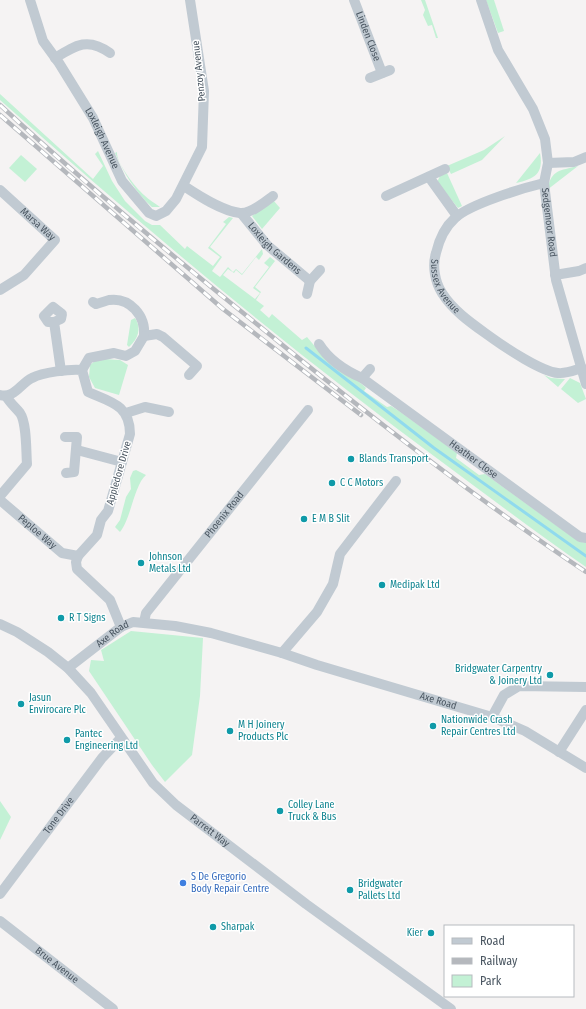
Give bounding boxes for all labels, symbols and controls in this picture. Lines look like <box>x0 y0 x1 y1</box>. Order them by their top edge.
street label: Linden Close <box>353 10 383 63</box>
street label: Penzoy Avenue <box>190 40 208 102</box>
street label: Loxleigh Avenue <box>82 105 122 171</box>
street label: Sedgemoor Road <box>539 187 559 258</box>
street label: Marsa Way <box>18 205 58 244</box>
street label: Loxleigh Gardens <box>245 220 304 277</box>
street label: Sussex Avenue <box>428 259 462 316</box>
street label: Heather Close <box>447 438 500 481</box>
street label: Appledore Drive <box>104 440 134 506</box>
place label: Blands Transport <box>359 453 429 465</box>
marker: Blands Transport <box>346 454 356 464</box>
place label: C C Motors <box>340 477 383 489</box>
marker: C C Motors <box>327 478 337 488</box>
street label: Phoenix Road <box>202 489 247 540</box>
street label: Peploe Way <box>16 512 59 552</box>
place label: E M B Slit <box>312 513 350 525</box>
marker: E M B Slit <box>299 514 309 524</box>
place label: Johnson Metals Ltd <box>149 551 191 575</box>
marker: Johnson Metals Ltd <box>136 558 146 568</box>
place label: Medipak Ltd <box>390 579 440 591</box>
marker: Medipak Ltd <box>377 580 387 590</box>
place label: R T Signs <box>69 612 106 624</box>
marker: R T Signs <box>56 613 66 623</box>
street label: Axe Road <box>94 618 131 650</box>
place label: Bridgwater Carpentry & Joinery Ltd <box>455 663 543 687</box>
marker: Bridgwater Carpentry & Joinery Ltd <box>545 670 555 680</box>
street label: Axe Road <box>418 690 458 712</box>
place label: Jasun Envirocare Plc <box>29 692 87 716</box>
marker: Jasun Envirocare Plc <box>16 699 26 709</box>
place label: Nationwide Crash Repair Centres Ltd <box>441 714 516 738</box>
place label: M H Joinery Products Plc <box>238 719 289 743</box>
marker: Nationwide Crash Repair Centres Ltd <box>428 721 438 731</box>
marker: M H Joinery Products Plc <box>225 726 235 736</box>
place label: Pantec Engineering Ltd <box>75 728 138 752</box>
marker: Pantec Engineering Ltd <box>62 735 72 745</box>
street label: Tone Drive <box>41 795 77 836</box>
place label: Colley Lane Truck & Bus <box>288 799 336 823</box>
marker: Colley Lane Truck & Bus <box>275 806 285 816</box>
street label: Parrett Way <box>188 812 233 850</box>
place label: S De Gregorio Body Repair Centre <box>191 871 269 895</box>
marker: S De Gregorio Body Repair Centre <box>178 878 188 888</box>
place label: Bridgwater Pallets Ltd <box>358 878 403 902</box>
marker: Bridgwater Pallets Ltd <box>345 885 355 895</box>
place label: Sharpak <box>221 921 255 933</box>
marker: Sharpak <box>208 922 218 932</box>
legend <box>444 925 574 997</box>
place label: Kier <box>407 927 424 939</box>
marker: Kier <box>426 928 436 938</box>
text: Road <box>480 934 505 948</box>
street label: Brue Avenue <box>33 945 81 986</box>
text: Railway <box>480 954 518 968</box>
text: Park <box>480 974 502 988</box>

